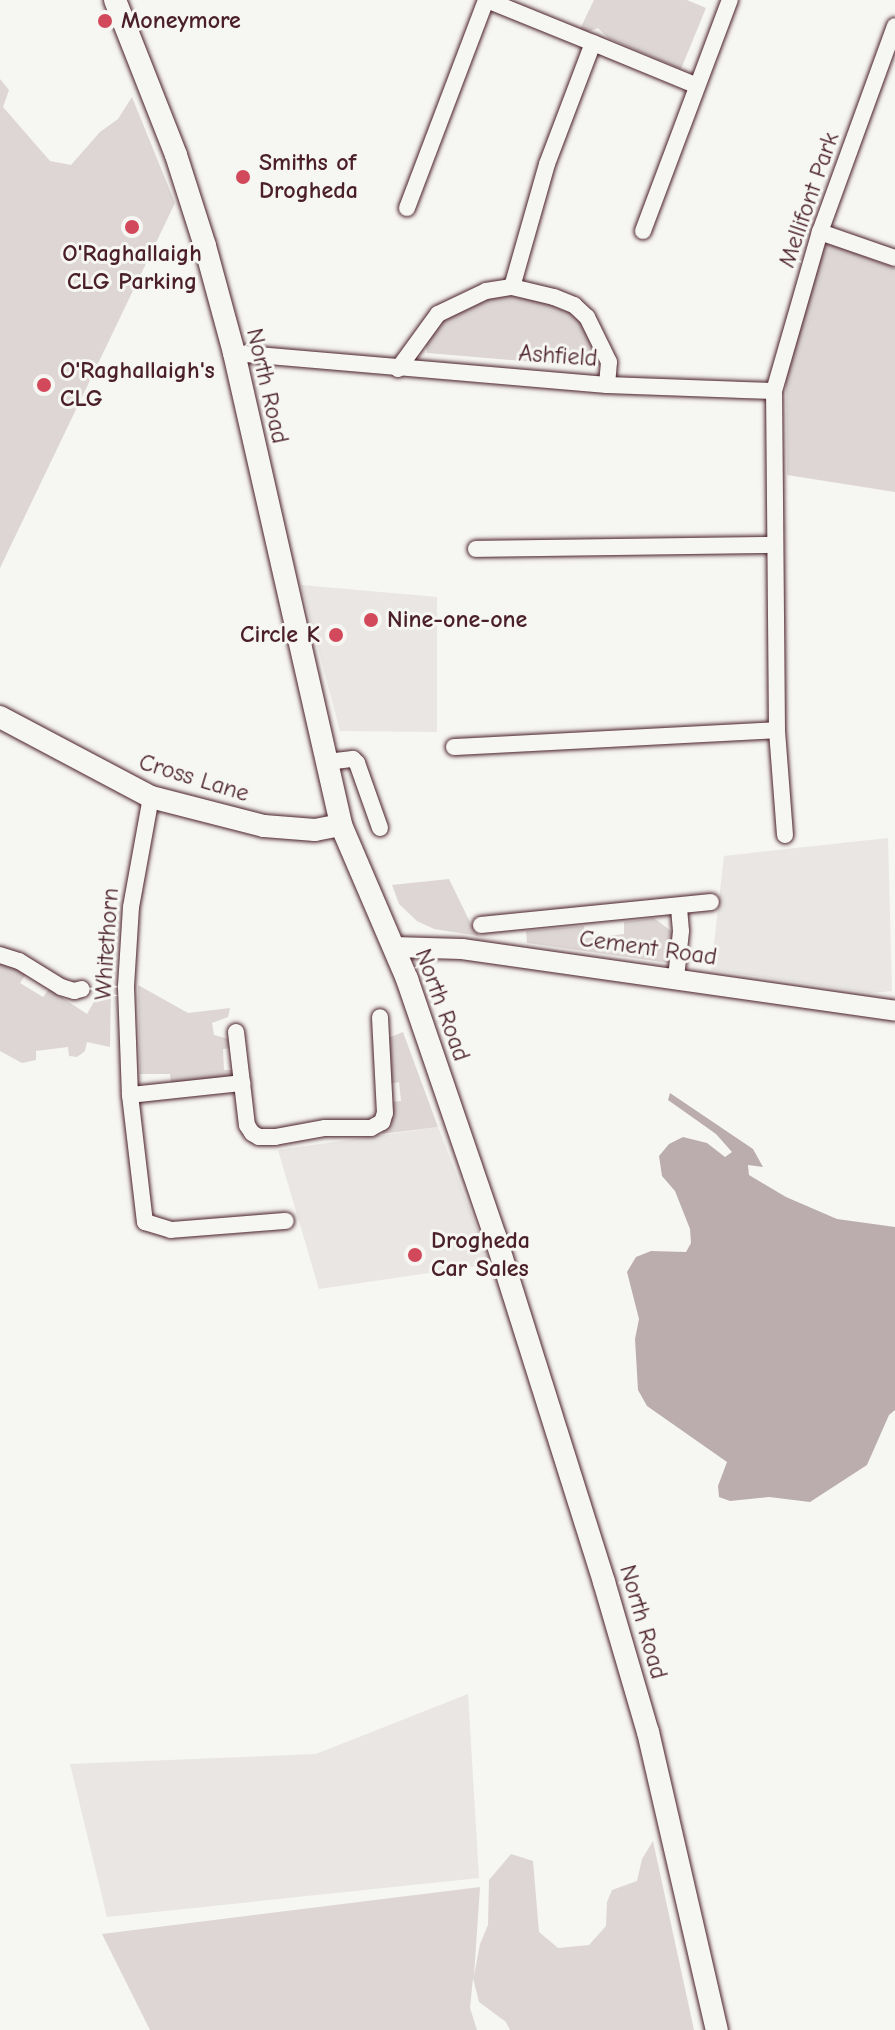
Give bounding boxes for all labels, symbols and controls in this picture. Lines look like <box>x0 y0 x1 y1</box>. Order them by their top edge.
place label: Moneymore <box>121 7 241 35</box>
marker: Moneymore <box>96 12 114 30</box>
street label: Mellifont Park <box>772 129 846 271</box>
place label: Smiths of Drogheda <box>259 149 358 205</box>
marker: Smiths of Drogheda <box>234 168 252 186</box>
marker: O'Raghallaigh CLG Parking <box>123 218 141 236</box>
place label: O'Raghallaigh CLG Parking <box>62 240 202 296</box>
street label: North Road <box>240 325 294 447</box>
street label: Ashfield <box>518 339 598 373</box>
place label: O'Raghallaigh's CLG <box>60 357 215 413</box>
marker: O'Raghallaigh's CLG <box>35 376 53 394</box>
place label: Nine-one-one <box>387 606 527 634</box>
marker: Nine-one-one <box>362 611 380 629</box>
place label: Circle K <box>240 621 320 649</box>
marker: Circle K <box>327 626 345 644</box>
street label: Cross Lane <box>135 748 253 808</box>
street label: Whitethorn <box>89 887 125 1001</box>
street label: Cement Road <box>577 924 719 972</box>
street label: North Road <box>408 945 476 1065</box>
place label: Drogheda Car Sales <box>431 1227 530 1283</box>
marker: Drogheda Car Sales <box>406 1246 424 1264</box>
street label: North Road <box>613 1562 673 1682</box>

